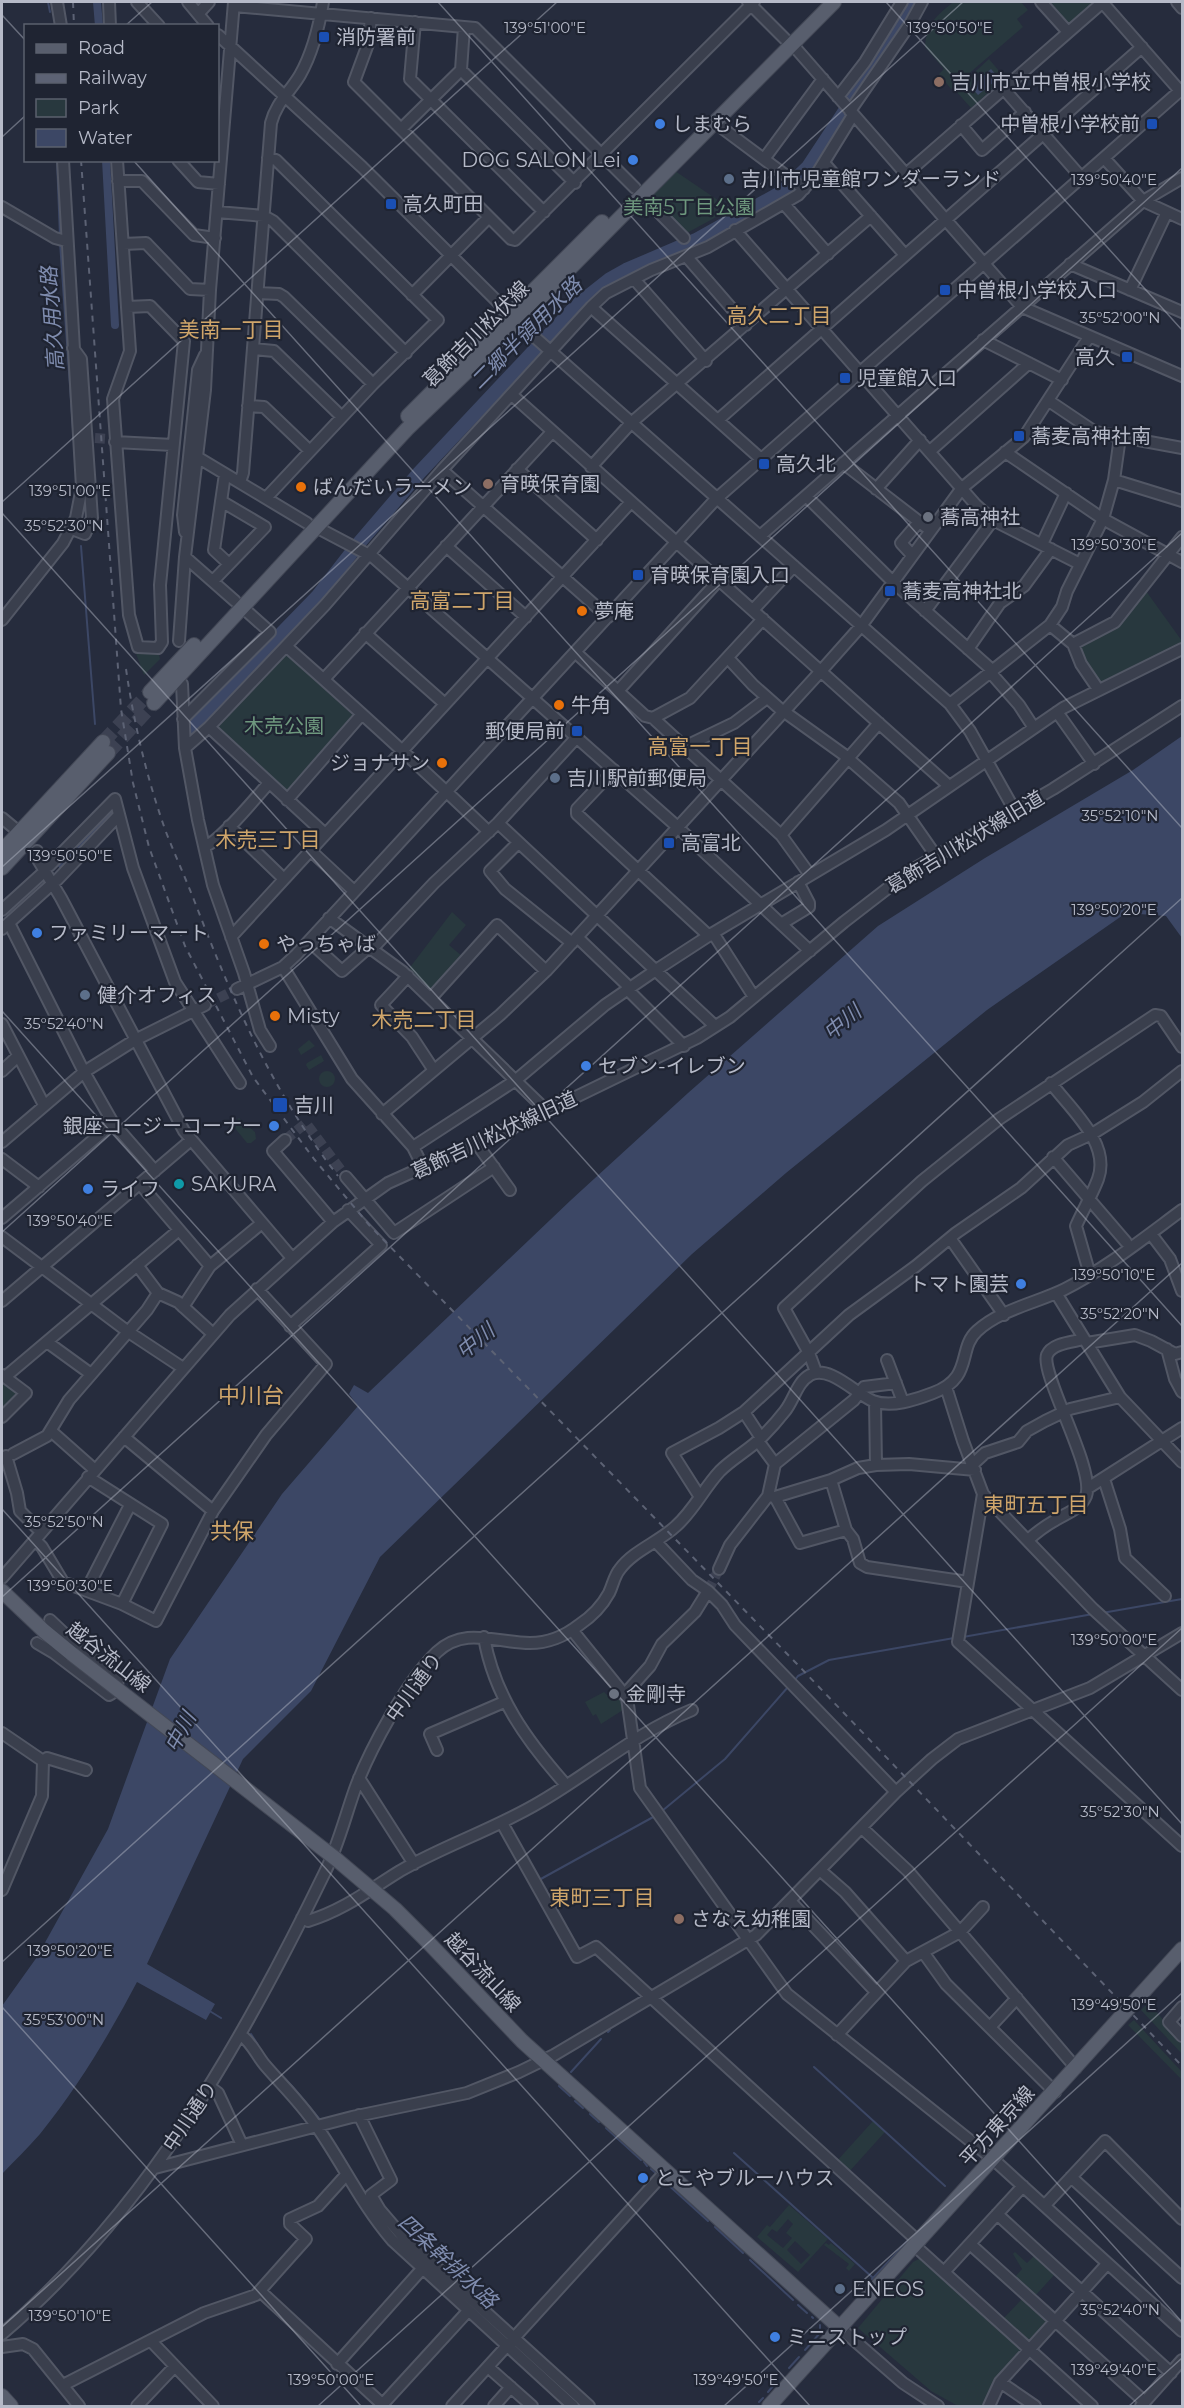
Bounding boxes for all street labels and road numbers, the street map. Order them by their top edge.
street label: 葛飾吉川松伏線 [418,276,534,392]
street label: 葛飾吉川松伏線旧道 [882,785,1048,899]
street label: 葛飾吉川松伏線旧道 [407,1086,581,1184]
street label: 越谷流山線 [62,1617,156,1697]
street label: 中川通り [381,1648,447,1726]
street label: 越谷流山線 [440,1927,526,2017]
street label: 中川通り [158,2076,222,2156]
street label: 平方東京線 [955,2081,1039,2171]

